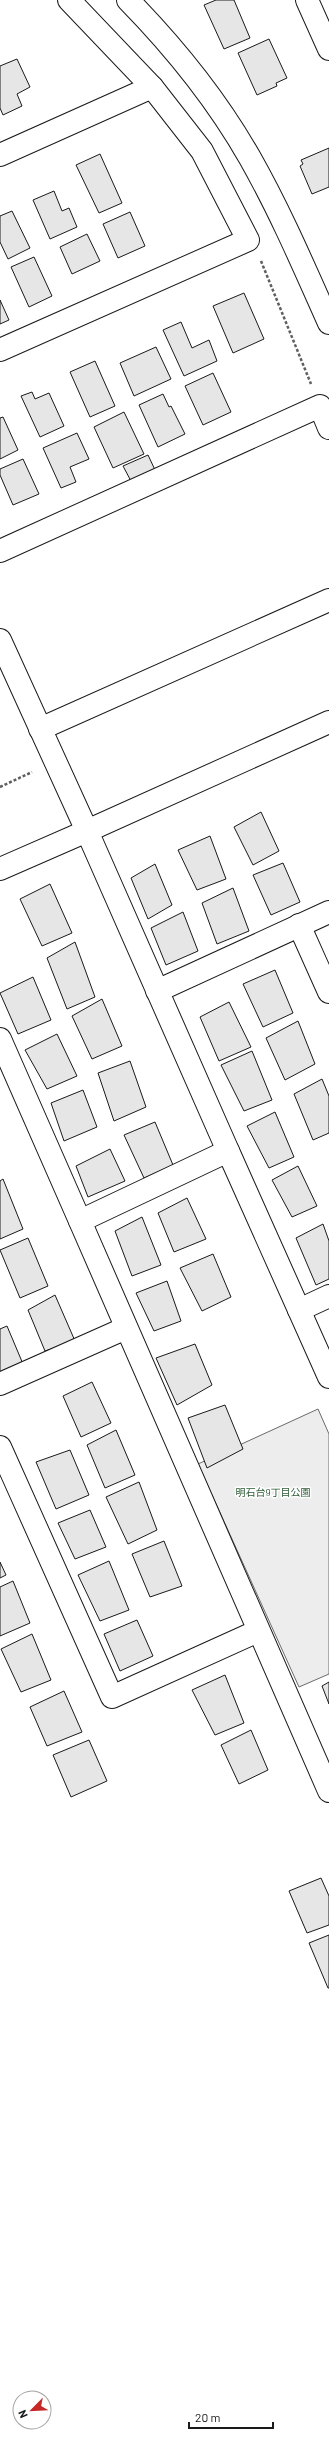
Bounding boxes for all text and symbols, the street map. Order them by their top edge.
park label: 明石台9丁目公園 [235,1486,311,1498]
north arrow [12,2390,52,2430]
scale bar [189,2404,273,2430]
text: N [15,2408,30,2420]
text: 20 m [195,2410,221,2424]

